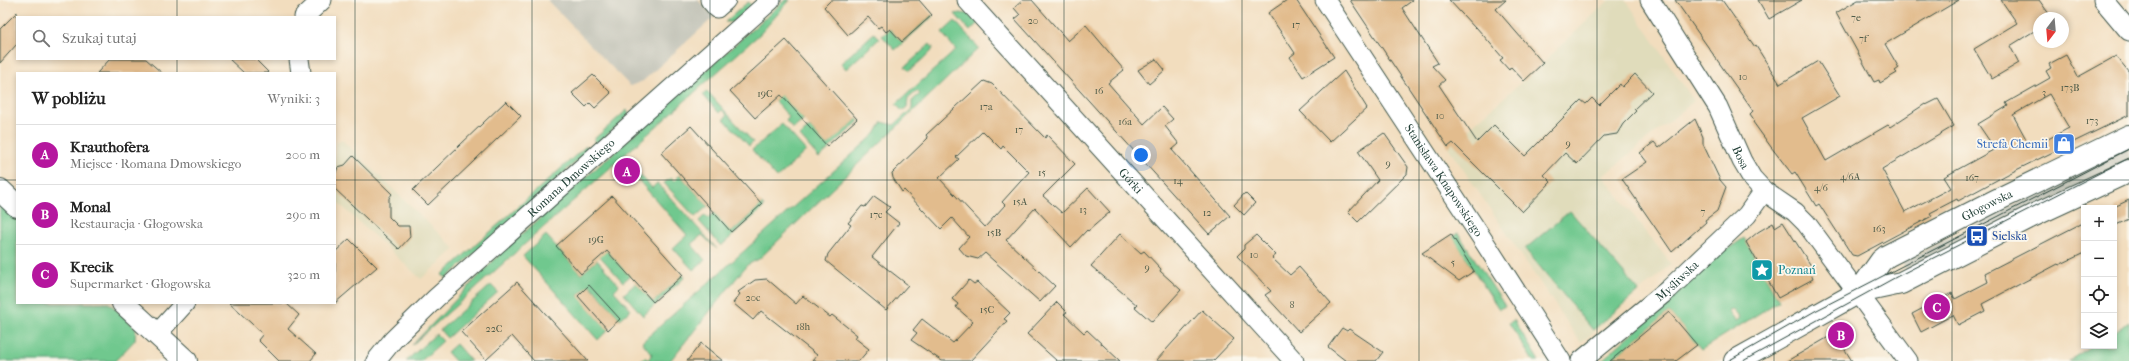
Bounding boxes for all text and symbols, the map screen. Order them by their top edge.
house number: 7e [1851,12,1861,24]
north arrow [2033,12,2069,48]
house number: 20 [1028,15,1038,27]
search box [16,16,336,60]
house number: 17 [1292,19,1300,31]
icon: search [30,27,52,49]
text: Szukaj tutaj [62,29,136,47]
house number: 7f [1859,33,1870,45]
house number: 10 [1738,71,1748,83]
house number: 173B [2061,82,2080,94]
house number: 16 [1095,85,1104,97]
house number: 3 [2042,87,2046,99]
text: W pobliżu [32,88,106,108]
house number: 19C [757,88,773,100]
text: Wyniki: 3 [267,91,320,106]
house number: 17a [979,101,993,113]
house number: 10 [1435,110,1445,122]
house number: 173 [2086,115,2098,127]
house number: 16a [1118,116,1132,128]
street label: Stanisława Knapowskiego [1402,122,1486,239]
house number: 17 [1015,124,1023,136]
shop icon: Strefa Chemii [2051,131,2077,157]
street label: Romana Dmowskiego [525,135,618,220]
place label: Strefa Chemii [1977,137,2048,151]
text: Krauthofera [70,138,149,156]
house number: 9 [1565,138,1571,150]
street label: Bosa [1729,144,1752,172]
your location [1131,145,1151,165]
text: A [41,147,49,162]
text: 200 m [285,147,320,162]
text: Miejsce · Romana Dmowskiego [70,156,241,171]
pin: A [614,156,640,186]
house number: 9 [1385,158,1391,170]
street label: Górki [1116,165,1146,197]
house number: 15 [1038,167,1046,179]
house number: 4/6A [1840,171,1861,183]
house number: 167 [1965,172,1979,184]
house number: 14 [1173,175,1184,187]
house number: 4/6 [1814,182,1828,194]
street label: Głogowska [1959,186,2015,224]
house number: 15A [1013,196,1028,208]
text: Monal [70,198,111,216]
house number: 13 [1079,204,1087,216]
map controls [2081,205,2117,349]
button: + [2081,205,2117,241]
house number: 7 [1701,206,1706,218]
text: B [41,207,49,222]
text: 290 m [286,207,320,222]
house number: 12 [1203,207,1211,219]
house number: 17c [870,209,883,221]
text: Restauracja · Głogowska [70,216,203,231]
house number: 163 [1872,223,1886,235]
bus stop icon: Sielska [1964,223,1990,249]
house number: 15B [987,227,1001,239]
place label: Sielska [1992,229,2027,243]
house number: 19G [588,234,604,246]
button: − [2081,241,2117,277]
house number: 10 [1249,249,1259,261]
house number: 5 [1451,257,1455,269]
street label: Myśliwska [1653,257,1702,304]
place icon: Poznań [1749,257,1775,283]
text: Krecik [70,258,113,276]
house number: 9 [1144,262,1150,274]
place label: Poznań [1778,263,1816,277]
text: C [41,267,49,282]
text: 320 m [287,267,320,282]
text: Supermarket · Głogowska [70,276,211,291]
button: locate [2081,277,2117,313]
house number: 20c [745,292,761,304]
pin: C [1924,292,1950,322]
house number: 8 [1289,299,1295,311]
house number: 15C [980,304,995,316]
button: layers [2081,313,2117,349]
pin: B [1828,320,1854,350]
house number: 18h [796,321,810,333]
house number: 22C [485,323,503,335]

